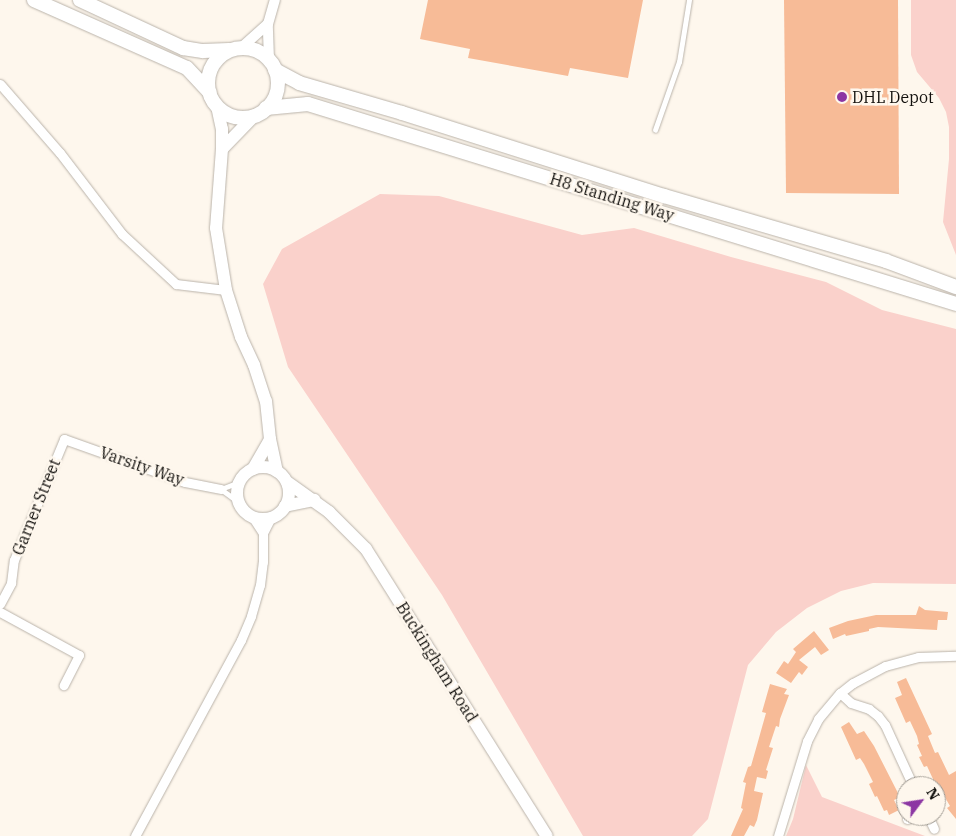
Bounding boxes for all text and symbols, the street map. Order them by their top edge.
place label: DHL Depot [852,87,934,107]
marker: DHL Depot [836,91,848,103]
street label: H8 Standing Way [548,169,676,225]
street label: Varsity Way [97,443,187,489]
street label: Garner Street [8,456,64,558]
street label: Buckingham Road [392,598,482,726]
north arrow [896,776,946,826]
text: N [922,784,944,803]

